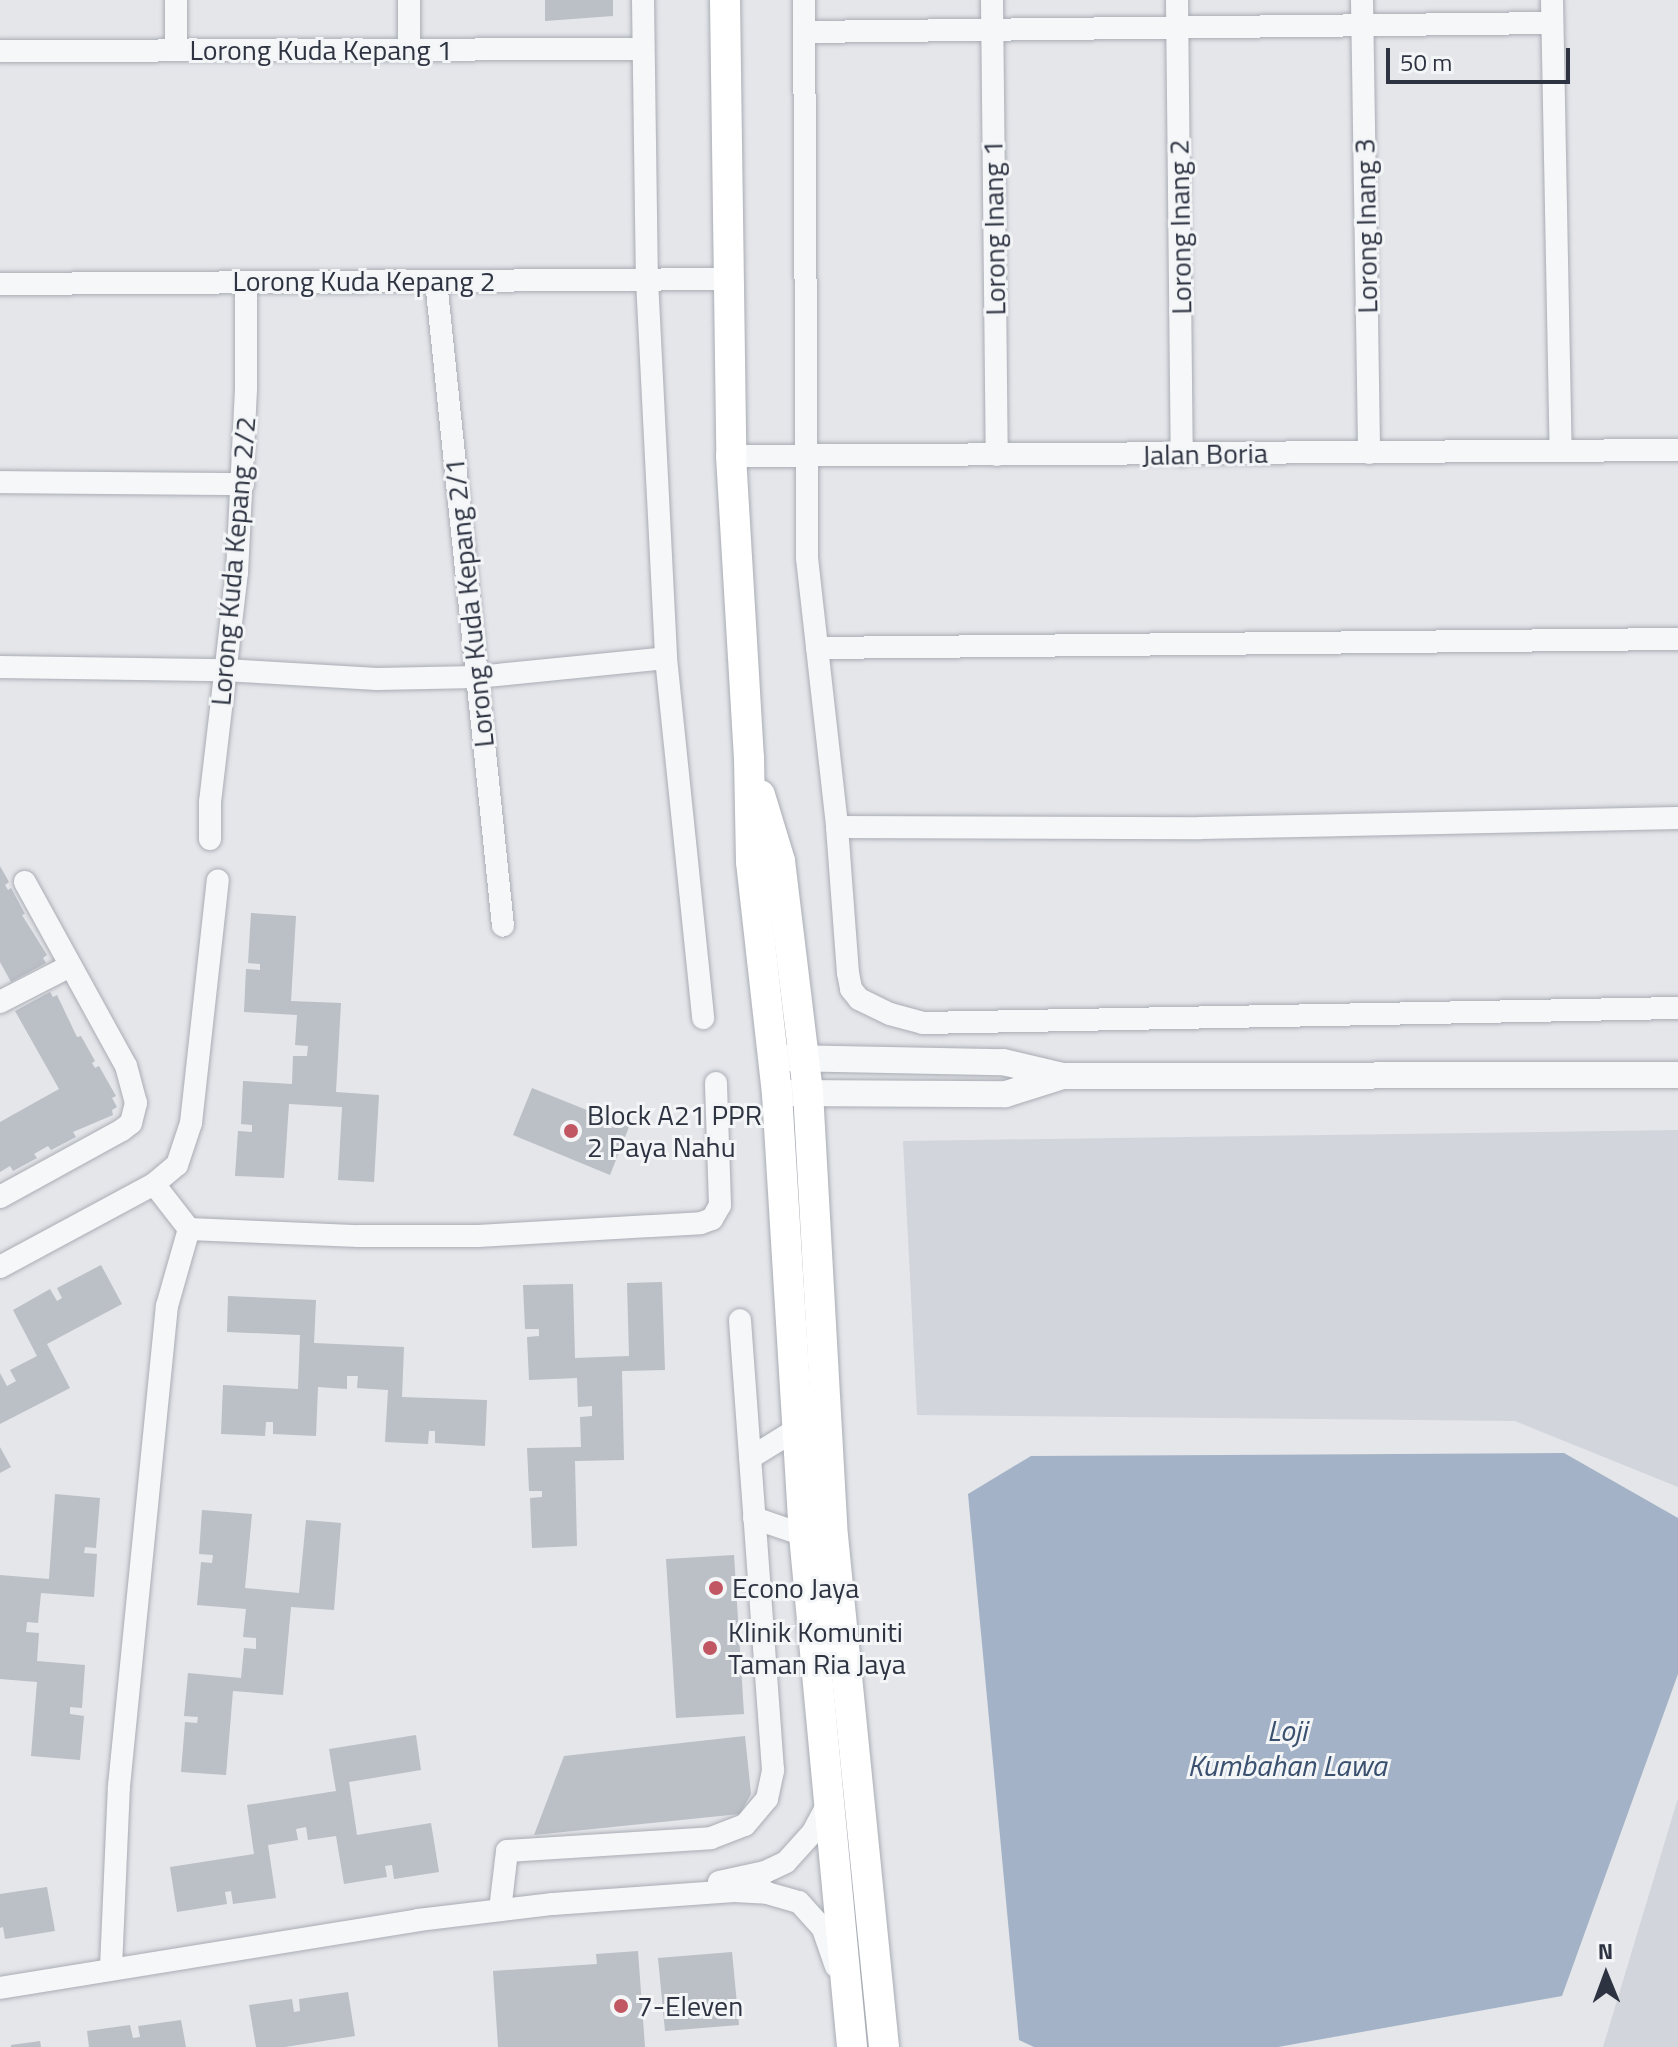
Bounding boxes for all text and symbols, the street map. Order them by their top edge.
scale bar [1390,32,1574,82]
street label: Lorong Kuda Kepang 1 [190,33,452,67]
text: 50 m [1400,44,1452,80]
street label: Lorong Inang 3 [1348,138,1384,314]
street label: Lorong Inang 2 [1162,139,1198,315]
street label: Lorong Inang 1 [976,140,1012,316]
street label: Lorong Kuda Kepang 2 [233,264,495,298]
street label: Lorong Kuda Kepang 2/2 [204,415,262,707]
street label: Jalan Boria [1142,436,1268,472]
street label: Lorong Kuda Kepang 2/1 [437,457,501,749]
place label: Block A21 PPR 2 Paya Nahu [587,1098,762,1164]
marker: Block A21 PPR 2 Paya Nahu [562,1122,580,1140]
place label: Econo Jaya [732,1571,859,1605]
marker: Econo Jaya [707,1579,725,1597]
place label: Klinik Komuniti Taman Ria Jaya [728,1615,906,1681]
marker: Klinik Komuniti Taman Ria Jaya [699,1637,721,1659]
water label: Loji Kumbahan Lawa [1187,1712,1387,1782]
text: N [1598,1934,1614,1968]
north arrow [1566,1935,1646,2015]
place label: 7-Eleven [637,1989,743,2023]
marker: 7-Eleven [612,1997,630,2015]

